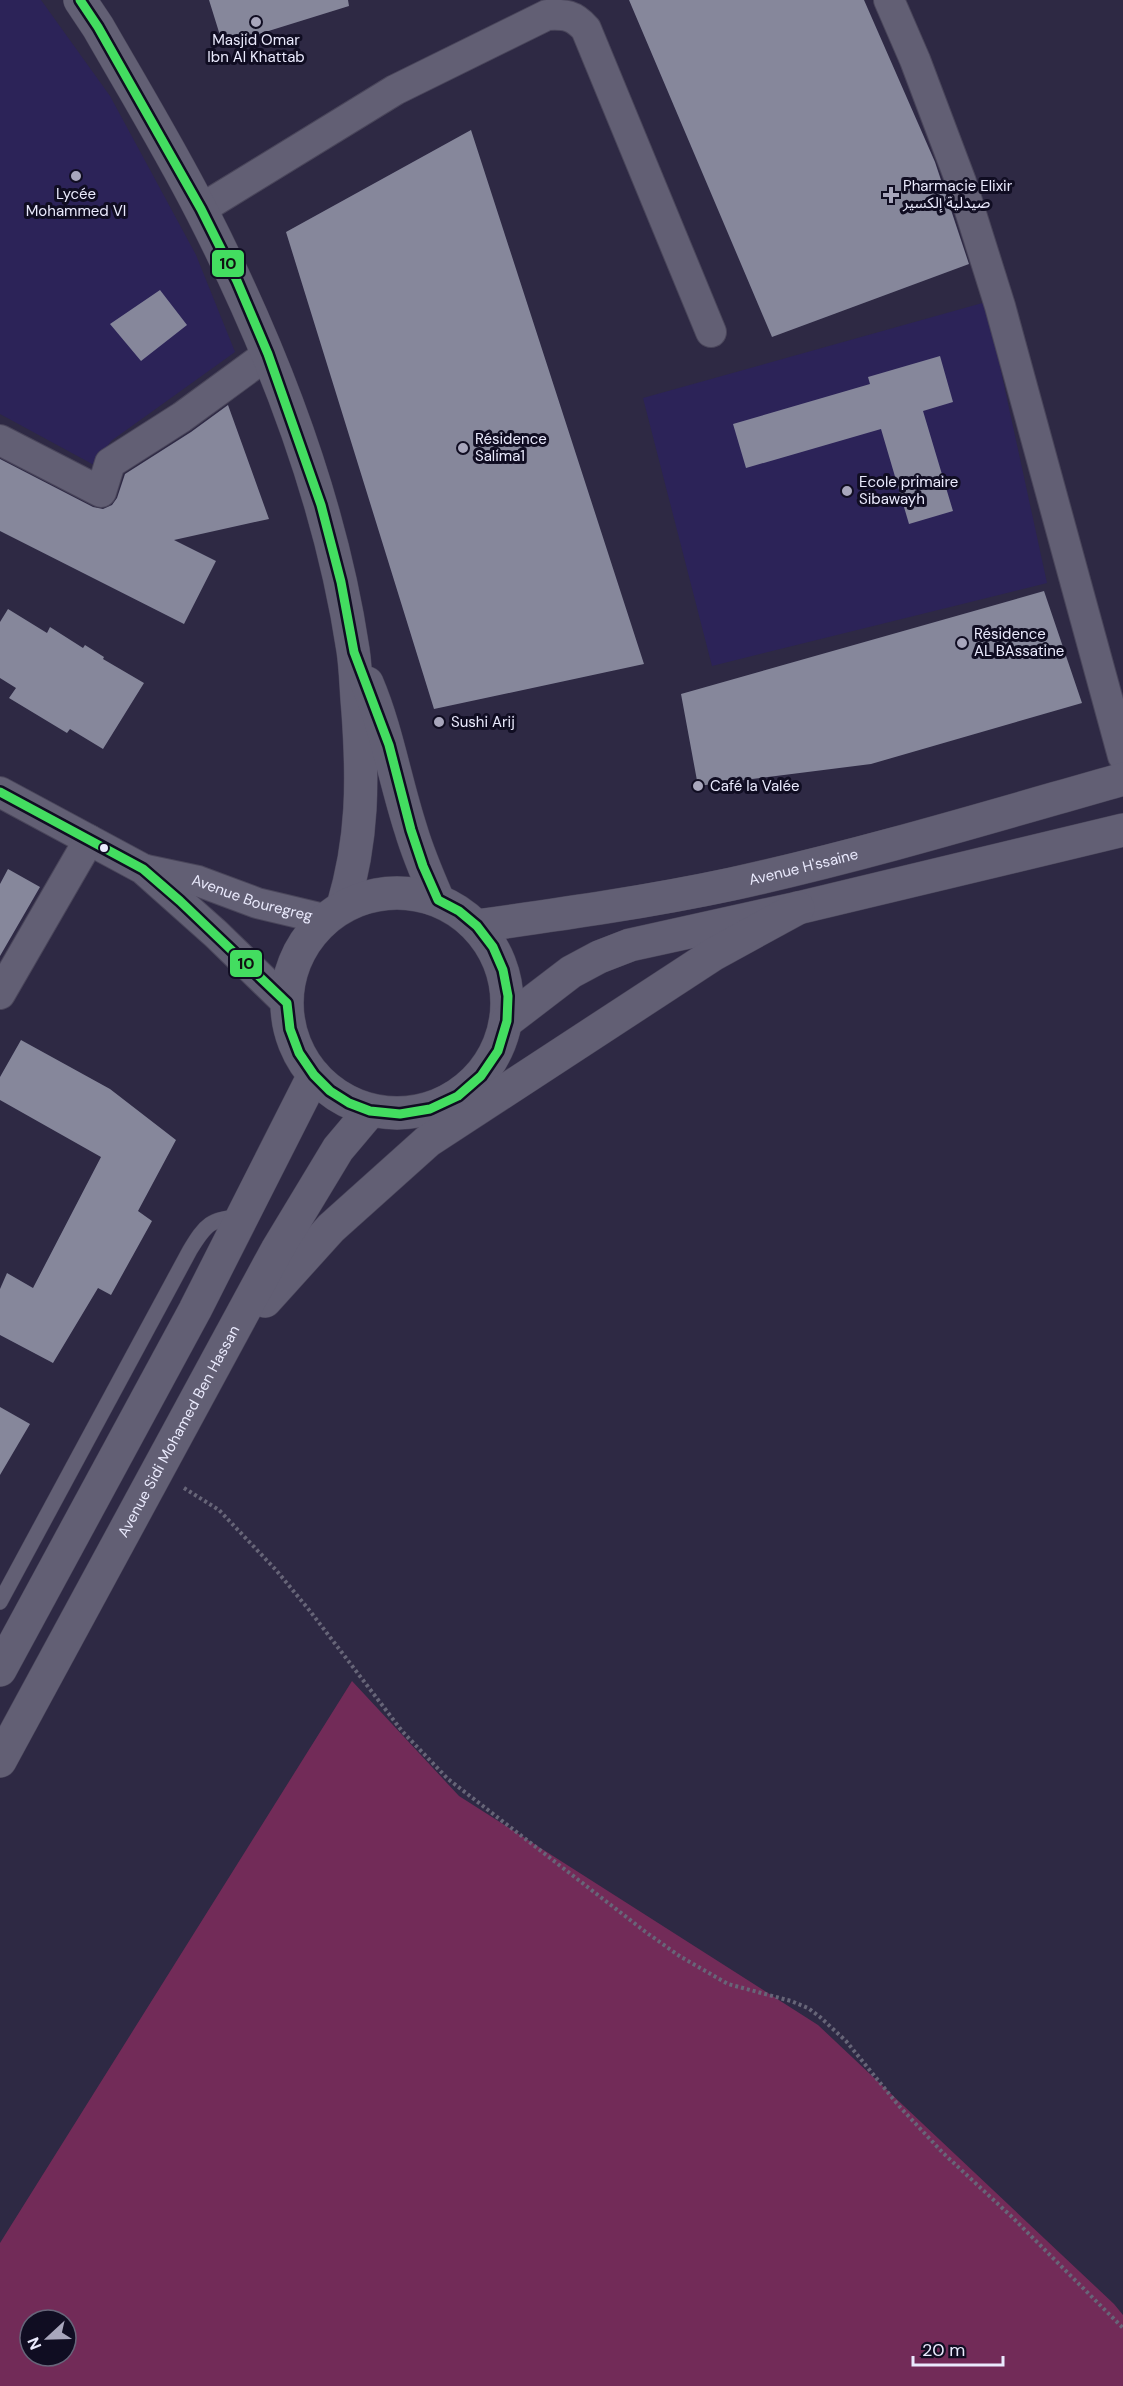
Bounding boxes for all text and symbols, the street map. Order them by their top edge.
marker: Masjid Omar Ibn Al Khattab [249,15,263,29]
place label: Masjid Omar Ibn Al Khattab [207,30,305,67]
marker: Lycée Mohammed VI [69,169,83,183]
place label: Pharmacie Elixir صيدلية إلكسير [902,176,1013,213]
place label: Lycée Mohammed VI [26,184,126,221]
marker: Pharmacie Elixir صيدلية إلكسير [884,188,898,202]
line badge: 10 [211,249,245,278]
text: 10 [219,253,237,274]
place label: Résidence Salima1 [475,429,547,466]
marker: Résidence Salima1 [456,441,470,455]
place label: Ecole primaire Sibawayh [859,472,958,509]
marker: Ecole primaire Sibawayh [840,484,854,498]
place label: Résidence AL BAssatine [974,624,1064,661]
marker: Résidence AL BAssatine [955,636,969,650]
place label: Sushi Arij [451,712,515,732]
marker: Sushi Arij [432,715,446,729]
place label: Café la Valée [710,776,799,796]
marker: Café la Valée [691,779,705,793]
unlabelled marker [98,842,110,854]
street label: Avenue H'ssaine [747,844,860,890]
street label: Avenue Bouregreg [190,870,315,926]
line badge: 10 [229,949,263,978]
text: 10 [237,953,255,974]
street label: Avenue Sidi Mohamed Ben Hassan [113,1322,244,1541]
north arrow [18,2308,78,2368]
scale bar [913,2329,1003,2367]
text: N [23,2334,46,2353]
text: 20 m [922,2338,965,2362]

